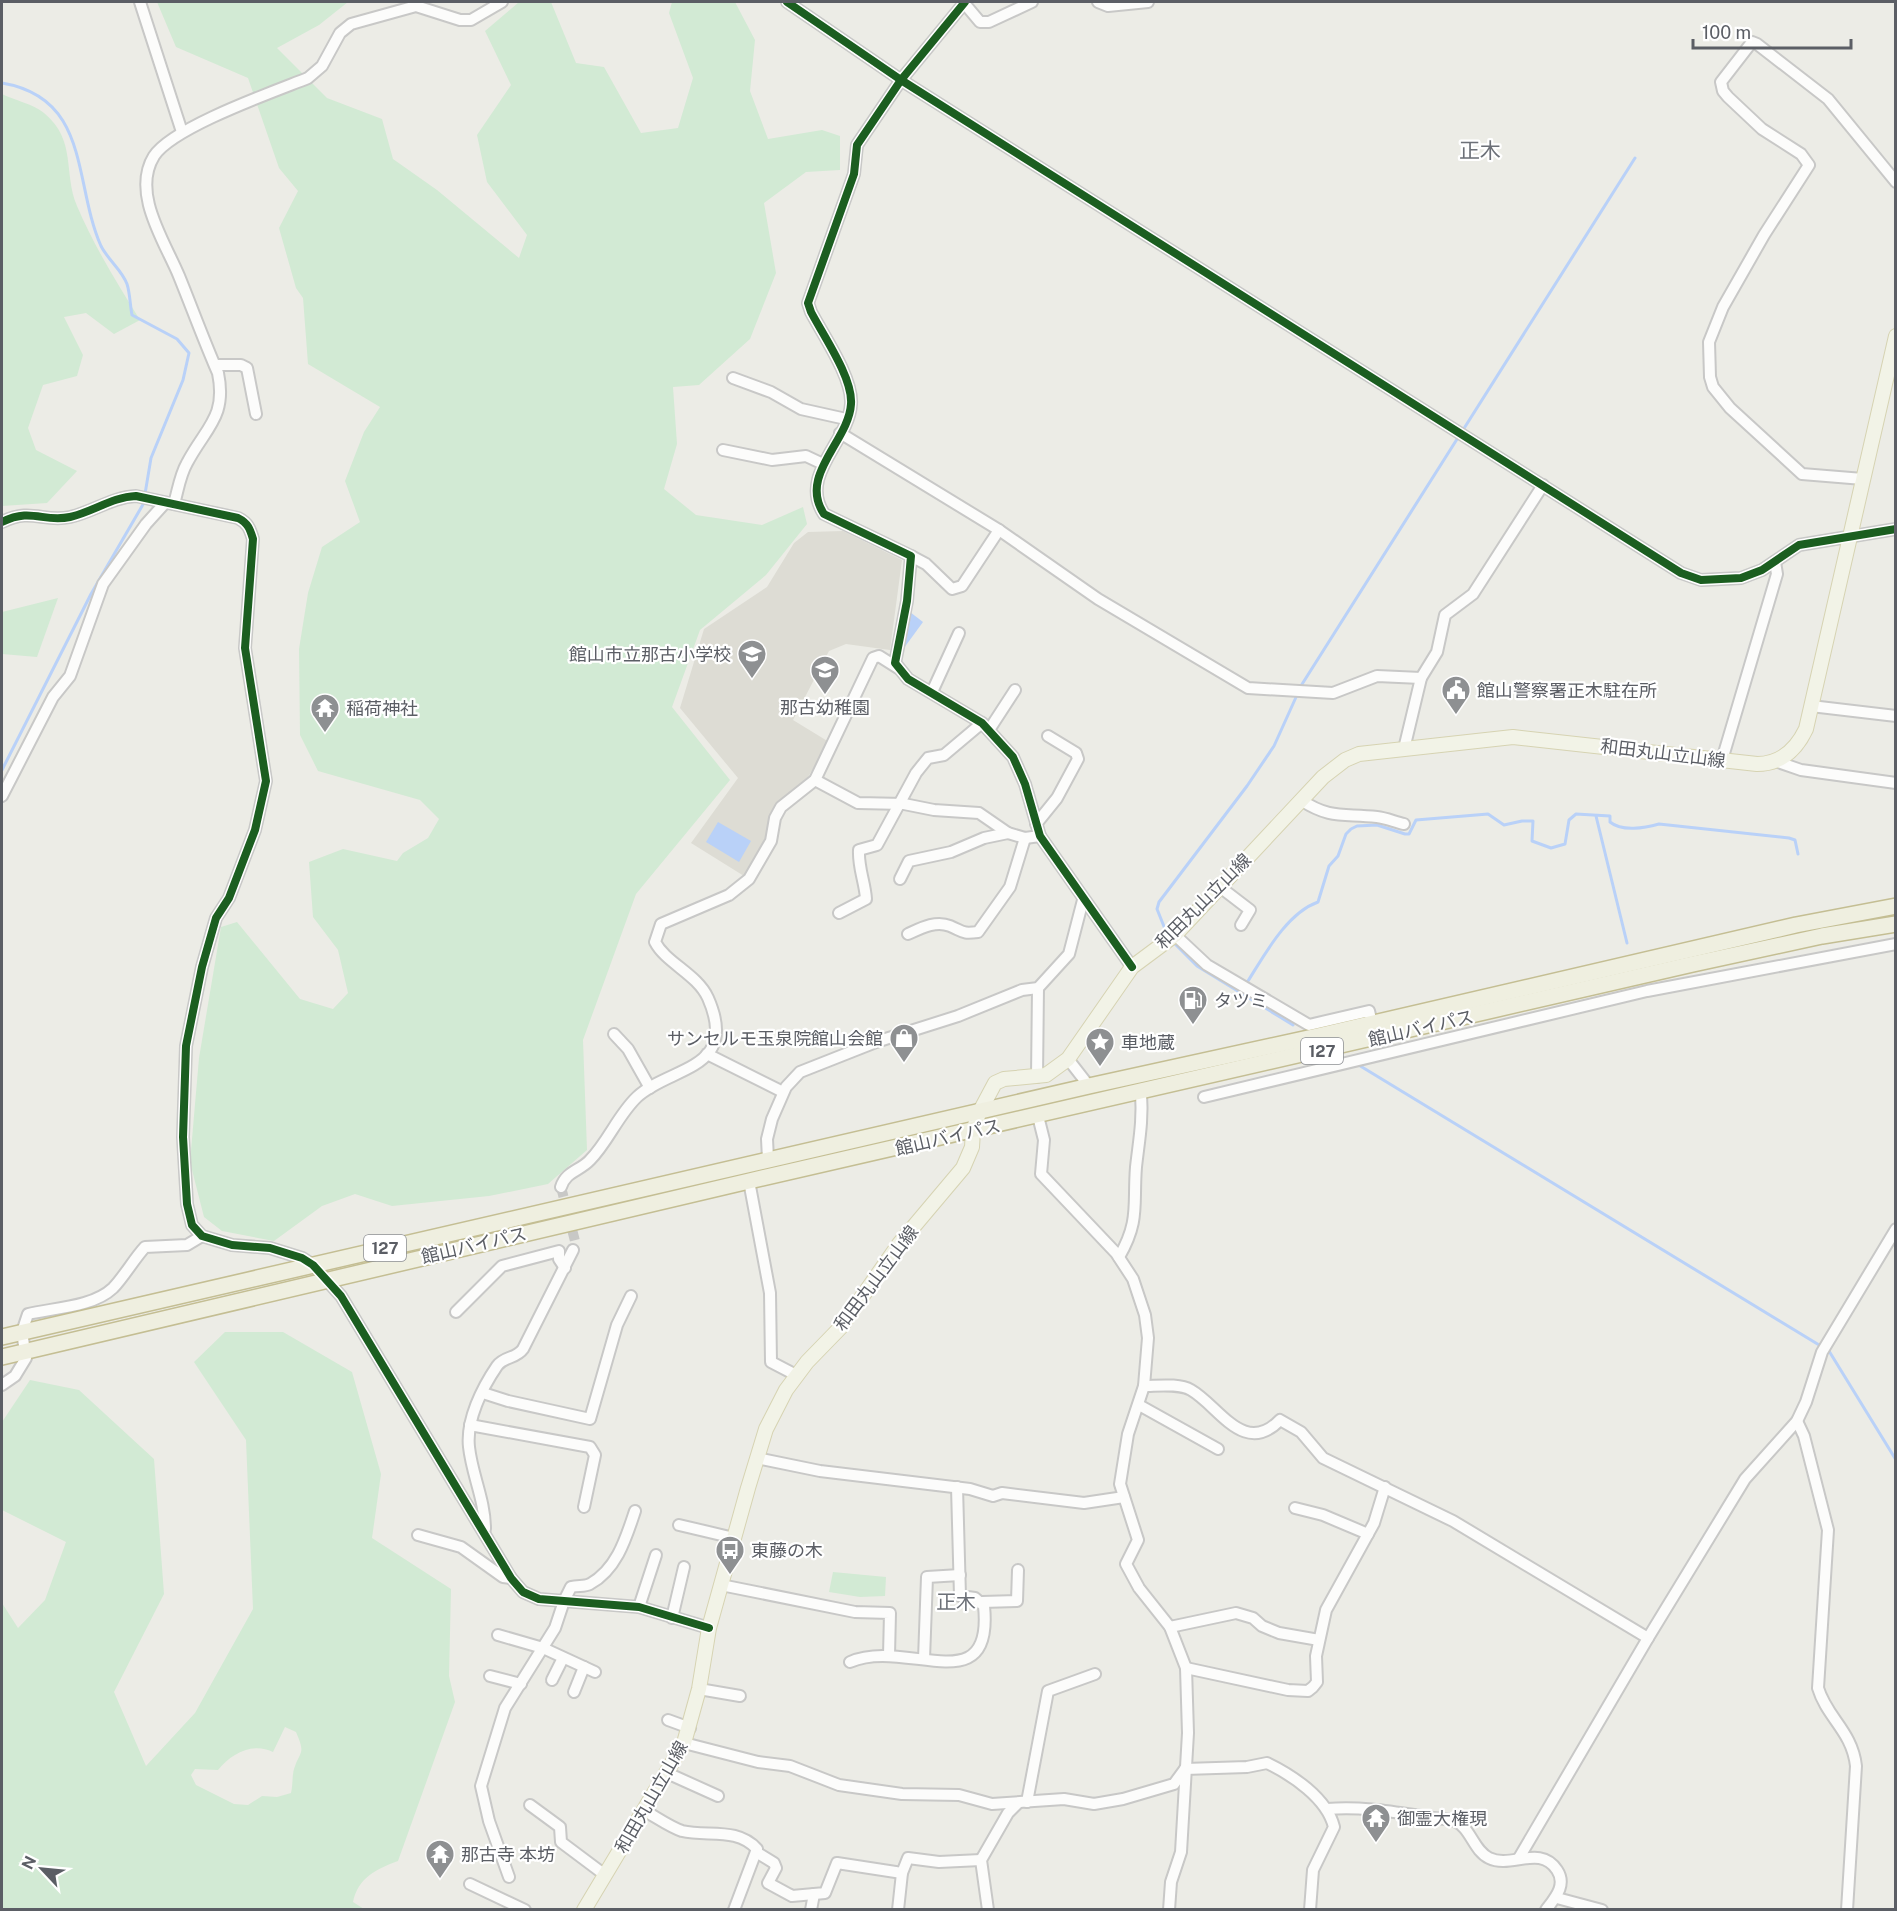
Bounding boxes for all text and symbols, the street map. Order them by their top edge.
scale bar [1693,12,1850,50]
text: 100 m [1702,22,1751,43]
district label: 正木 [1459,138,1501,163]
school or university icon: 館山市立那古小学校 [736,638,768,680]
place label: 館山市立那古小学校 [569,644,731,665]
school or university icon: 那古幼稚園 [809,654,841,696]
public building icon: 館山警察署正木駐在所 [1440,674,1472,716]
place label: 館山警察署正木駐在所 [1477,680,1657,701]
temple icon: 稲荷神社 [309,692,341,734]
place label: 那古幼稚園 [780,697,870,718]
place label: 稲荷神社 [346,698,418,719]
street label: 和田丸山立山線 [1599,735,1727,771]
street label: 和田丸山立山線 [1151,849,1255,953]
fuel station icon: タツミ [1177,984,1209,1026]
place label: タツミ [1214,990,1268,1011]
street label: 館山バイパス [1366,1006,1476,1050]
shop icon: サンセルモ玉泉院館山会館 [888,1022,920,1064]
place icon: 車地蔵 [1084,1026,1116,1068]
place label: サンセルモ玉泉院館山会館 [667,1028,883,1049]
place label: 車地蔵 [1121,1032,1175,1053]
road number: 127 [1301,1038,1343,1064]
street label: 館山バイパス [893,1115,1003,1159]
street label: 和田丸山立山線 [830,1221,922,1335]
street label: 館山バイパス [419,1223,529,1267]
road number: 127 [364,1235,406,1261]
bus stop icon: 東藤の木 [714,1534,746,1576]
place label: 東藤の木 [751,1540,823,1561]
district label: 正木 [936,1590,976,1614]
street label: 和田丸山立山線 [610,1737,692,1857]
temple icon: 御霊大権現 [1360,1802,1392,1844]
place label: 御霊大権現 [1397,1808,1487,1829]
temple icon: 那古寺 本坊 [424,1838,456,1880]
north arrow [12,1839,72,1899]
place label: 那古寺 本坊 [461,1844,555,1865]
text: N [18,1853,40,1872]

